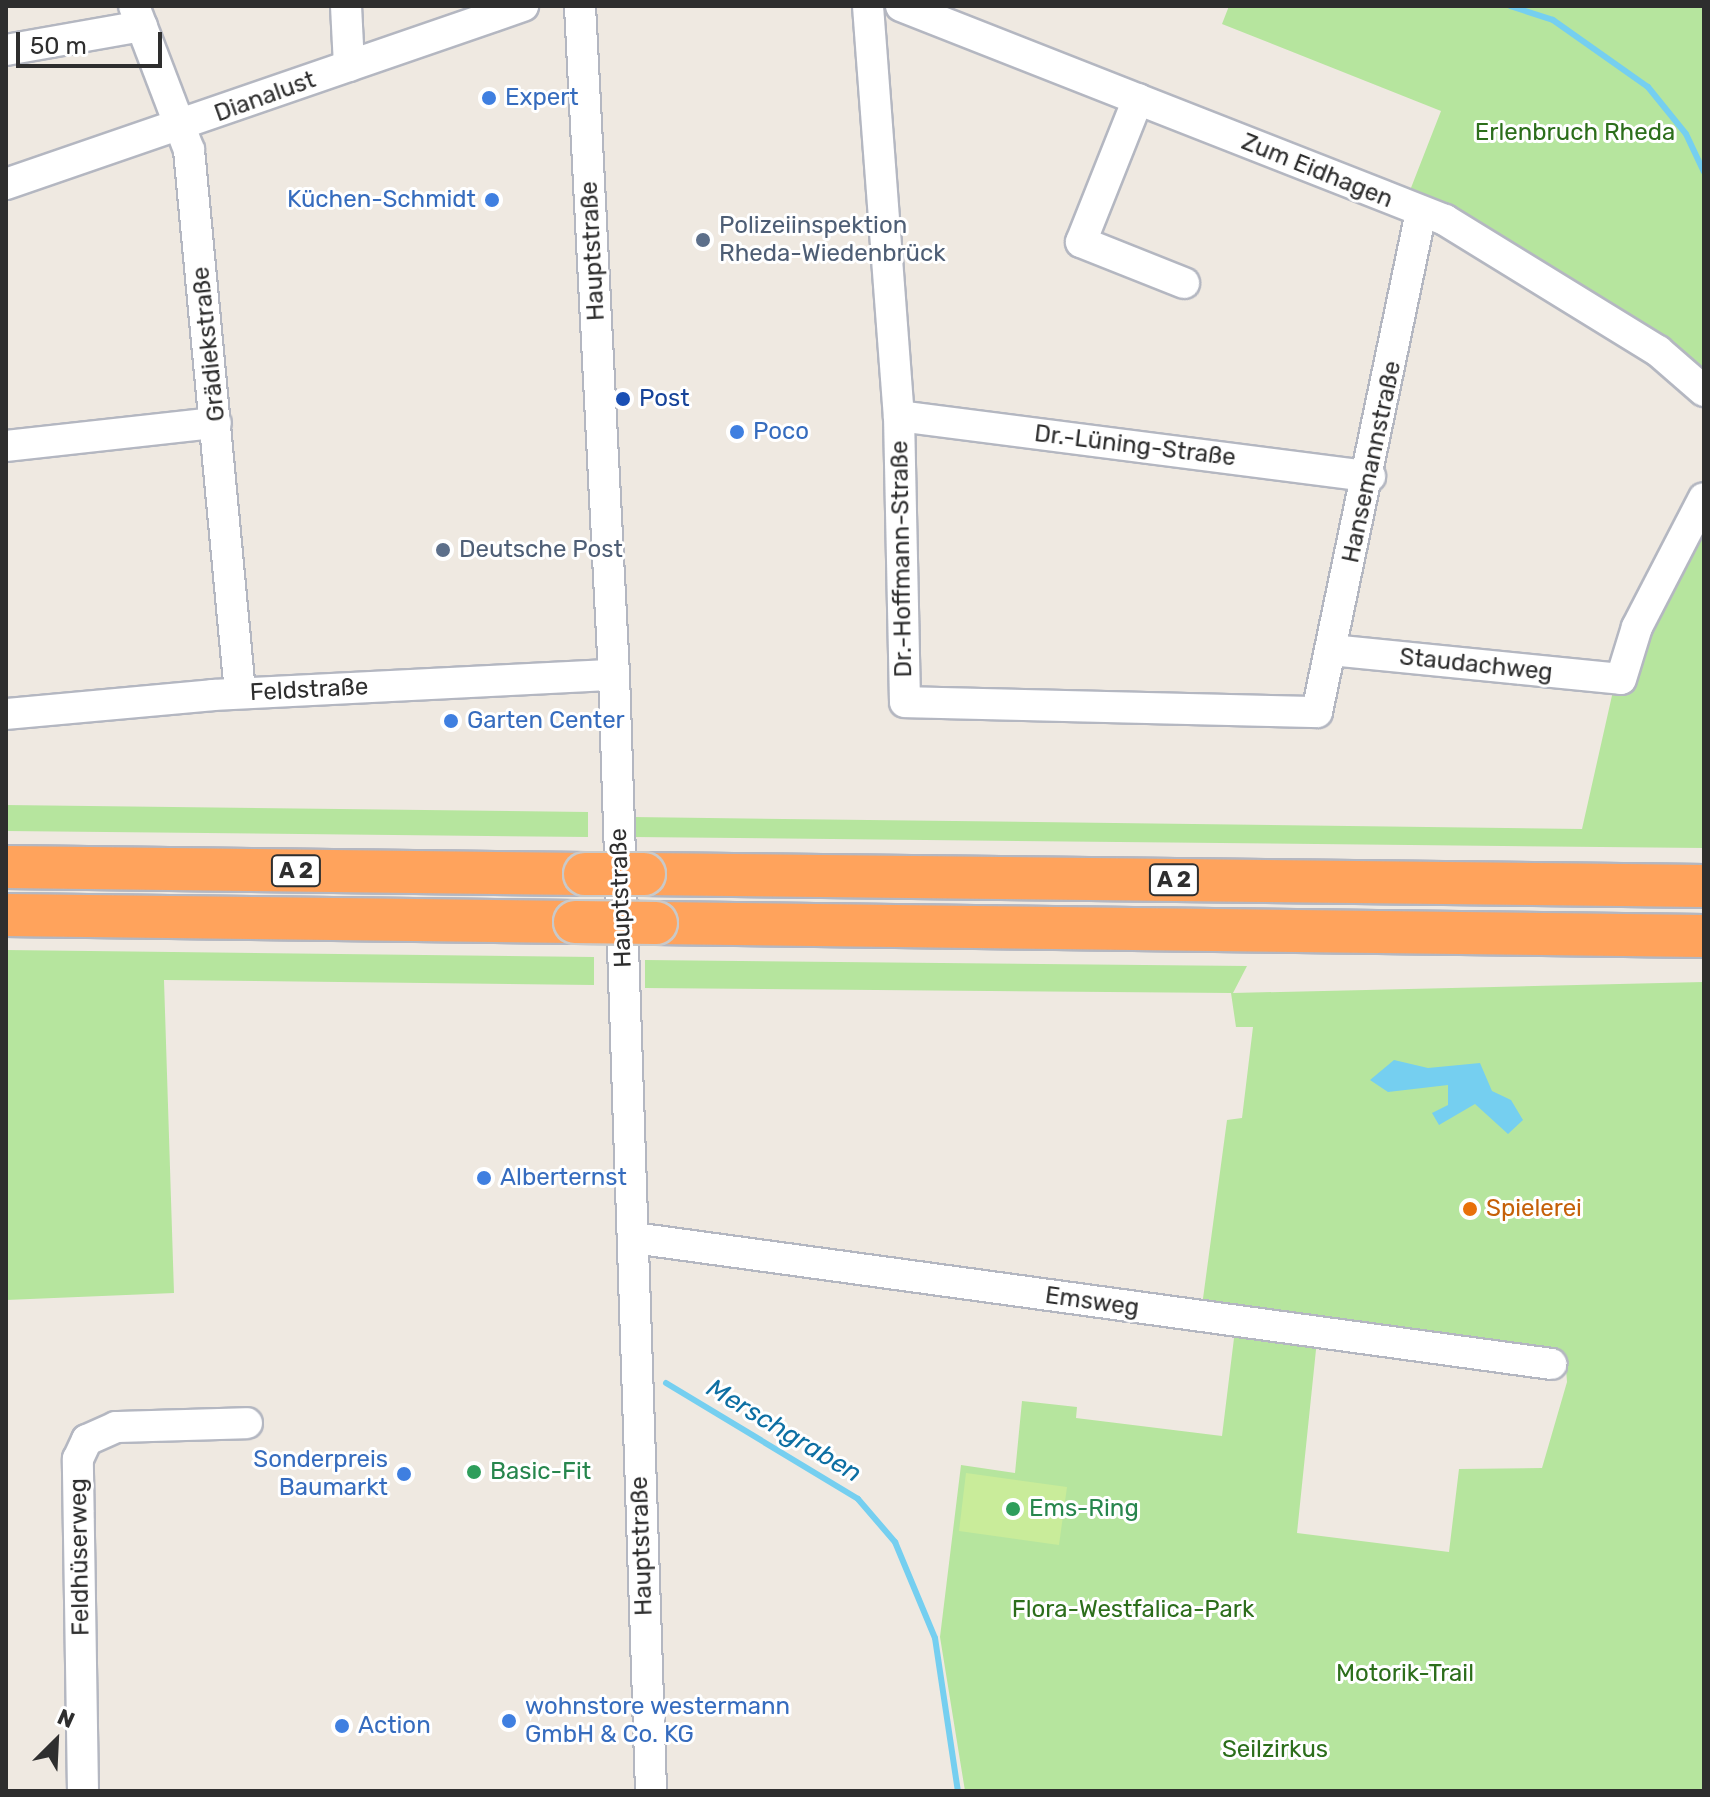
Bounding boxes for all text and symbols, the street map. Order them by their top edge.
scale bar [20,16,166,66]
text: 50 m [30,32,87,60]
street label: Dianalust [211,65,319,129]
place label: Expert [505,84,579,112]
marker: Expert [480,89,498,107]
park label: Erlenbruch Rheda [1475,119,1675,147]
street label: Zum Eidhagen [1237,128,1397,214]
street label: Hauptstraße [575,180,611,322]
place label: Küchen-Schmidt [287,186,476,214]
marker: Küchen-Schmidt [483,191,501,209]
place label: Polizeiinspektion Rheda-Wiedenbrück [719,212,946,268]
marker: Polizeiinspektion Rheda-Wiedenbrück [694,231,712,249]
street label: Grädiekstraße [187,265,231,423]
street label: Hansemannstraße [1337,358,1407,566]
place label: Post [639,385,690,413]
marker: Post [614,390,632,408]
place label: Poco [753,418,809,446]
street label: Dr.-Lüning-Straße [1033,419,1237,473]
marker: Poco [728,423,746,441]
street label: Dr.-Hoffmann-Straße [886,440,918,678]
place label: Deutsche Post [459,536,623,564]
marker: Deutsche Post [434,541,452,559]
street label: Staudachweg [1398,643,1554,687]
street label: Feldstraße [249,673,369,707]
place label: Garten Center [467,707,625,735]
marker: Garten Center [442,712,460,730]
street label: Hauptstraße [604,828,638,968]
road number: A 2 [270,853,322,889]
road number: A 2 [1148,862,1200,898]
place label: Alberternst [500,1164,627,1192]
marker: Alberternst [475,1169,493,1187]
place label: Spielerei [1486,1195,1582,1223]
marker: Spielerei [1461,1200,1479,1218]
street label: Emsweg [1043,1281,1141,1323]
water label: Merschgraben [701,1373,867,1489]
place label: Sonderpreis Baumarkt [253,1446,388,1502]
place label: Basic-Fit [490,1458,591,1486]
marker: Basic-Fit [465,1463,483,1481]
marker: Sonderpreis Baumarkt [395,1465,413,1483]
street label: Hauptstraße [625,1476,659,1616]
street label: Feldhüserweg [64,1478,96,1636]
place label: Ems-Ring [1029,1495,1139,1523]
marker: Ems-Ring [1004,1500,1022,1518]
park label: Flora-Westfalica-Park [1012,1596,1254,1624]
park label: Motorik-Trail [1336,1660,1474,1688]
place label: wohnstore westermann GmbH & Co. KG [525,1693,791,1749]
north arrow [16,1701,96,1781]
text: N [53,1703,79,1734]
place label: Action [358,1712,431,1740]
marker: wohnstore westermann GmbH & Co. KG [500,1712,518,1730]
marker: Action [333,1717,351,1735]
park label: Seilzirkus [1222,1736,1328,1764]

